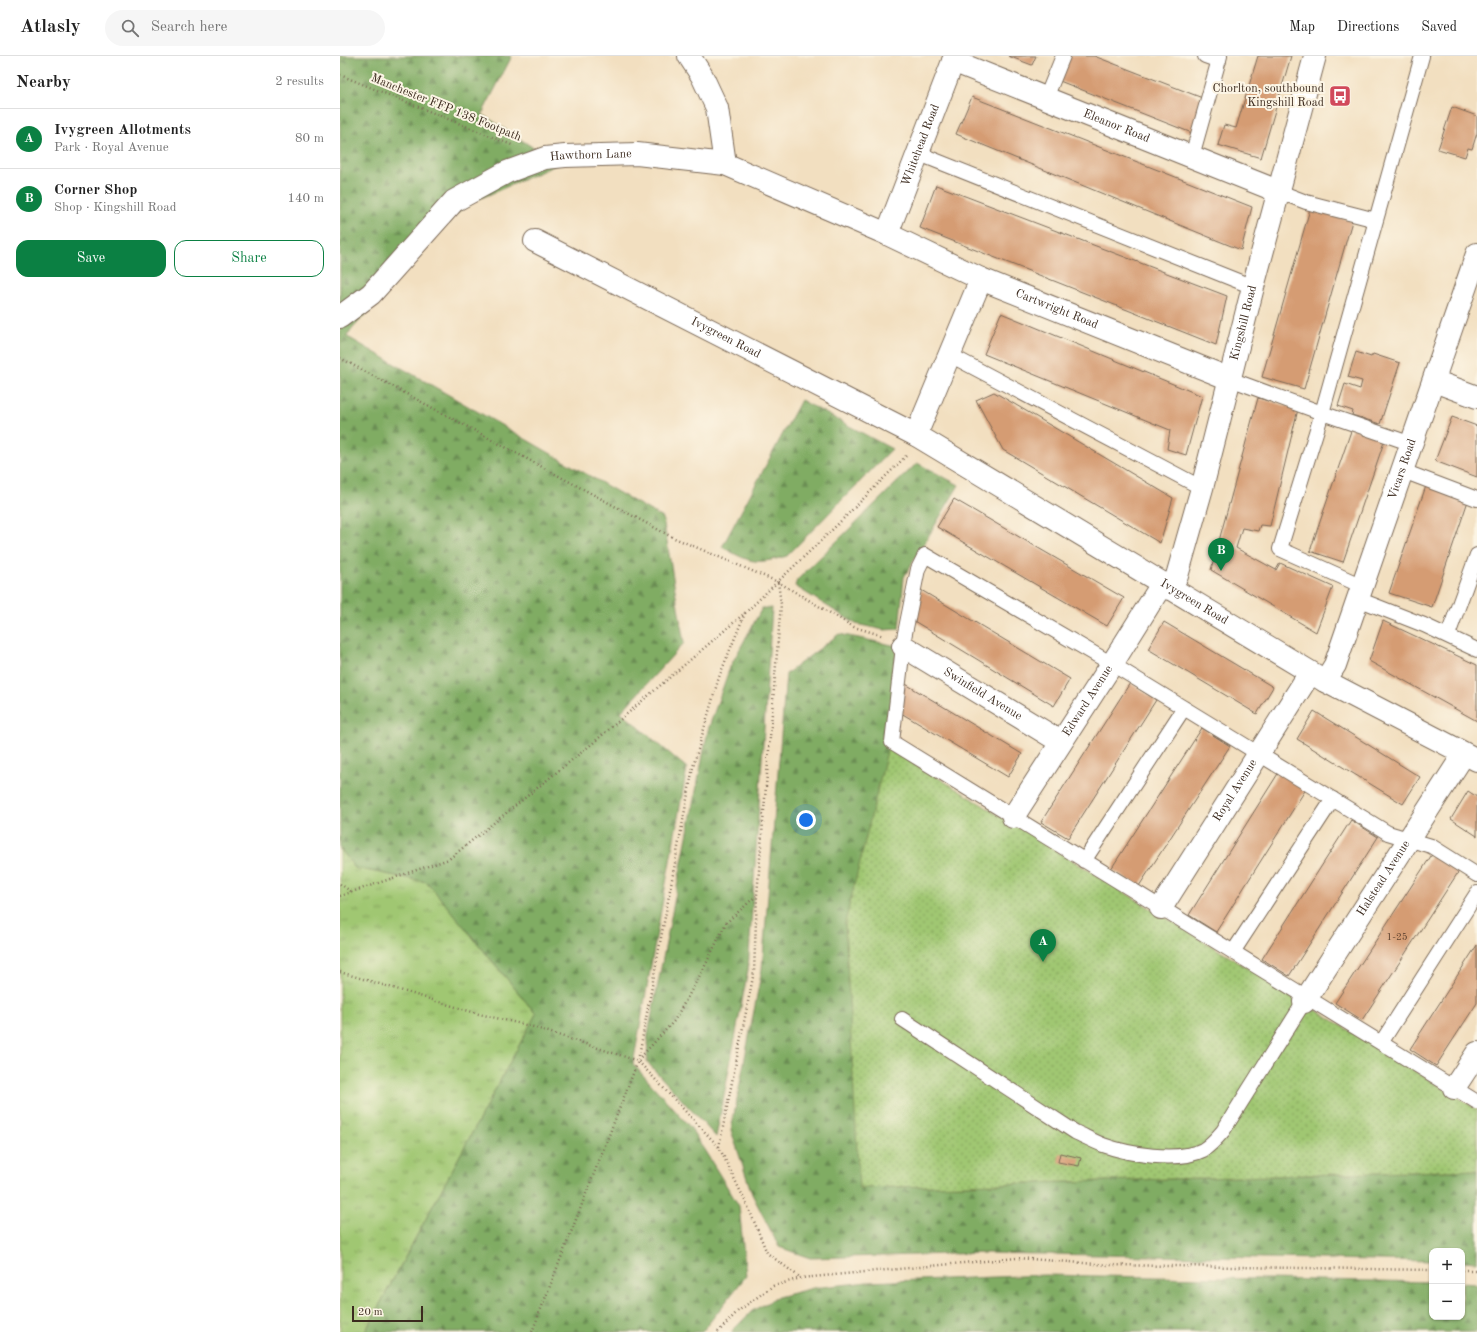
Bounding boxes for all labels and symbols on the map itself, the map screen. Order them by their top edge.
street label: Manchester FFP 138 Footpath [369,72,523,144]
place label: Chorlton, southbound Kingshill Road [1212,83,1324,109]
bus stop icon: Chorlton, southbound Kingshill Road [1327,83,1353,109]
street label: Whitehead Road [900,103,942,188]
street label: Eleanor Road [1081,108,1151,145]
street label: Hawthorn Lane [549,148,632,163]
street label: Kingshill Road [1229,284,1259,362]
street label: Cartwright Road [1014,287,1100,331]
street label: Ivygreen Road [689,315,763,361]
street label: Vicars Road [1387,437,1419,501]
pin: B [1208,538,1234,571]
street label: Ivygreen Road [1158,577,1230,627]
street label: Edward Avenue [1061,663,1116,739]
street label: Swinfield Avenue [941,666,1024,723]
street label: Royal Avenue [1211,757,1260,824]
your location [796,810,816,830]
street label: Halstead Avenue [1355,838,1413,918]
pin: A [1030,929,1056,962]
house number: 1-25 [1386,932,1408,942]
scale bar [352,1304,423,1323]

